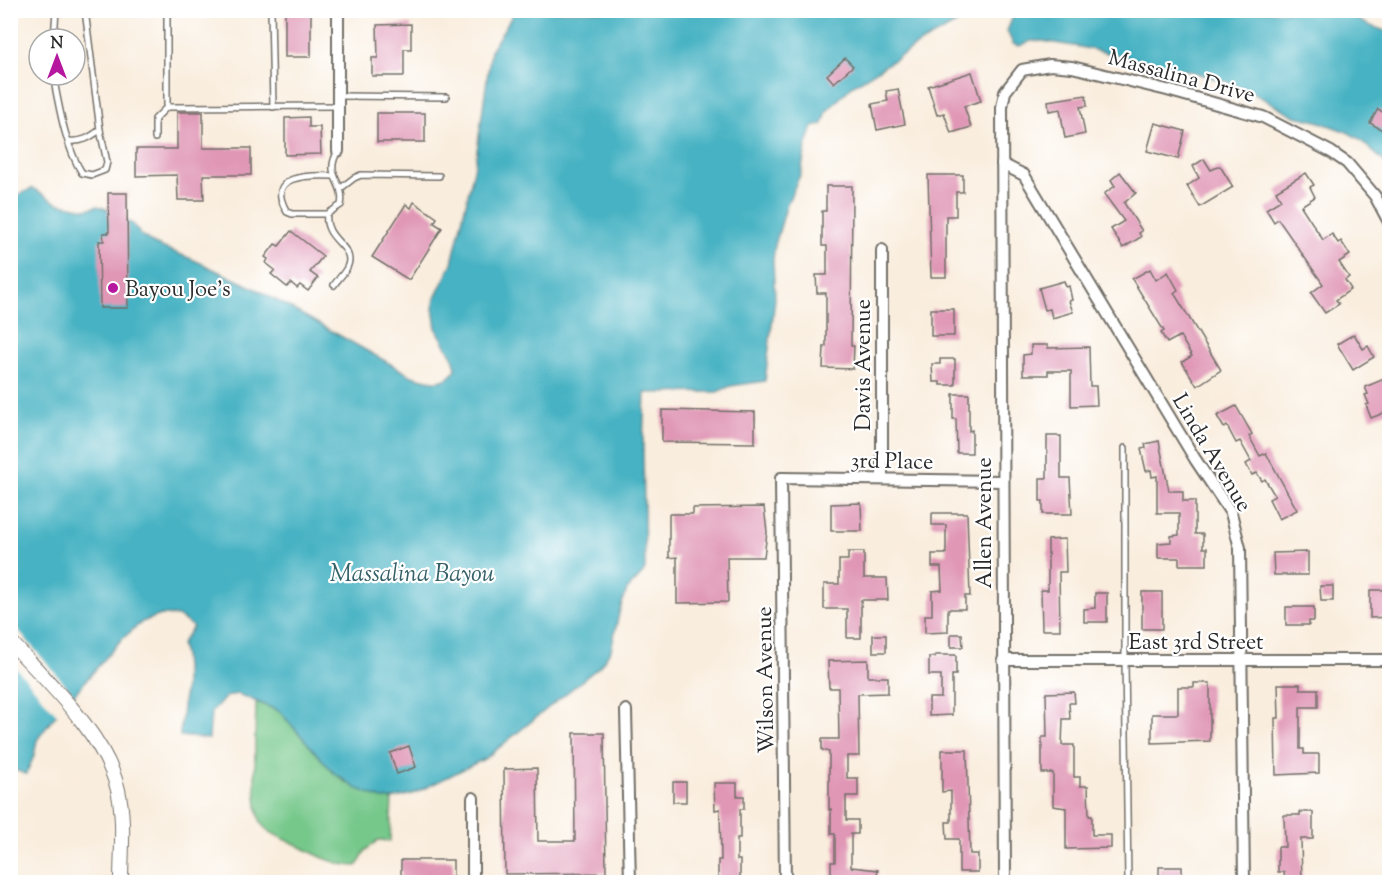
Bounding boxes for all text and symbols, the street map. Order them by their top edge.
north arrow [27,27,87,87]
text: N [51,33,64,56]
street label: Massalina Drive [1104,43,1258,113]
place label: Bayou Joe's [125,275,231,307]
marker: Bayou Joe's [106,281,120,295]
street label: Davis Avenue [849,299,881,431]
street label: Linda Avenue [1162,388,1258,519]
street label: 3rd Place [850,446,934,480]
street label: Allen Avenue [970,457,1002,589]
water label: Massalina Bayou [330,558,495,592]
street label: Wilson Avenue [750,606,784,754]
street label: East 3rd Street [1128,628,1264,660]

